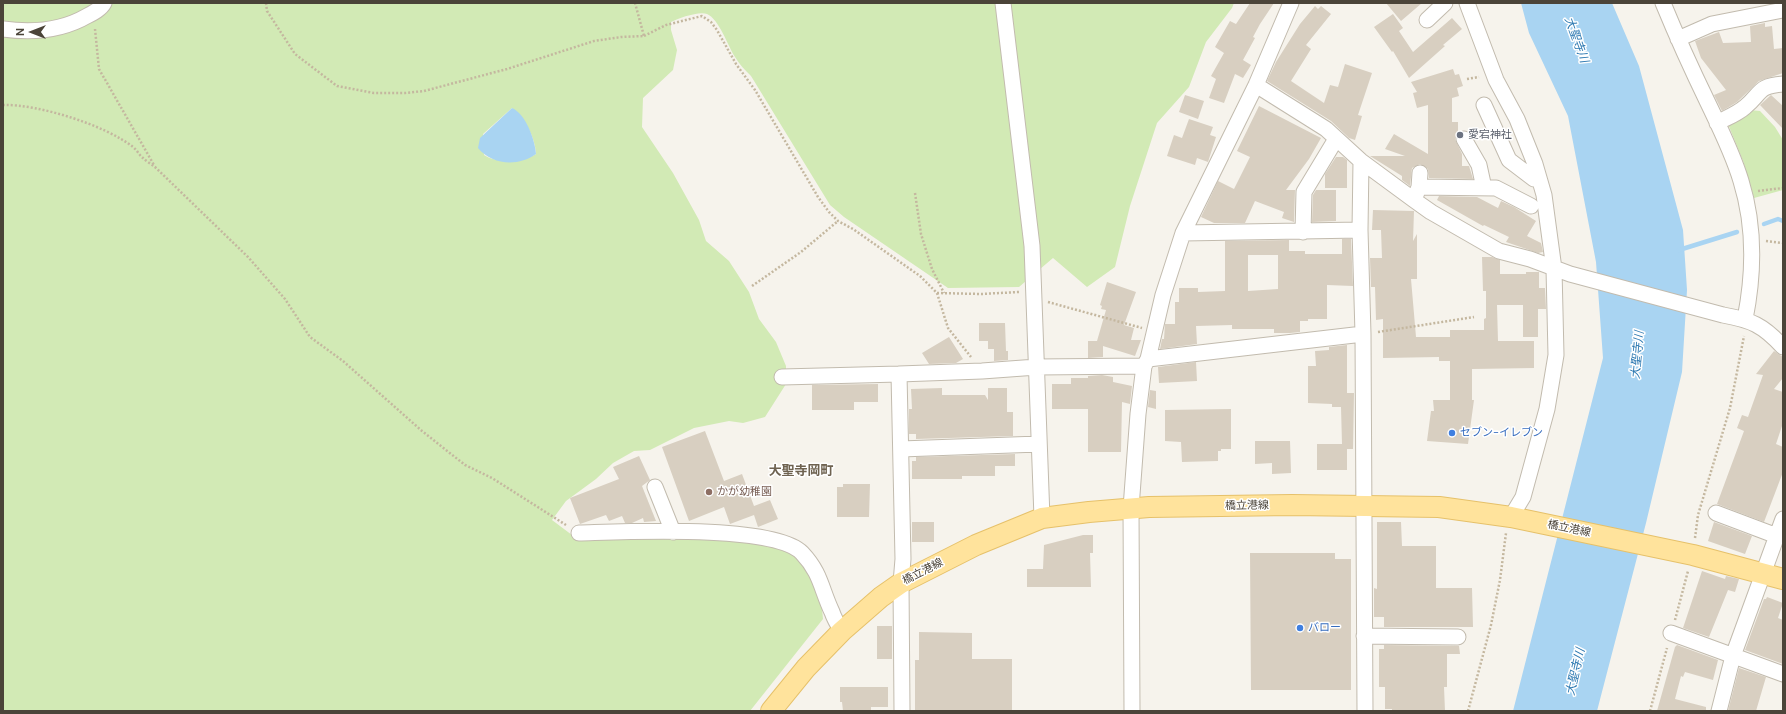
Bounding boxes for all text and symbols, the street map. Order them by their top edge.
north arrow [12,12,52,52]
water label: 大聖寺川 [1561,15,1591,65]
text: N [13,28,27,36]
place label: 愛宕神社 [1468,128,1512,142]
marker: 愛宕神社 [1455,130,1465,140]
water label: 大聖寺川 [1629,330,1647,380]
place label: セブン-イレブン [1460,426,1543,440]
marker: セブン-イレブン [1447,428,1457,438]
district label: 大聖寺岡町 [769,464,833,480]
place label: かが幼稚園 [717,485,772,499]
marker: かが幼稚園 [704,487,714,497]
street label: 橋立港線 [1225,499,1269,513]
street label: 橋立港線 [1546,518,1592,540]
street label: 橋立港線 [900,556,946,588]
place label: バロー [1308,621,1341,635]
marker: バロー [1295,623,1305,633]
water label: 大聖寺川 [1564,647,1588,697]

